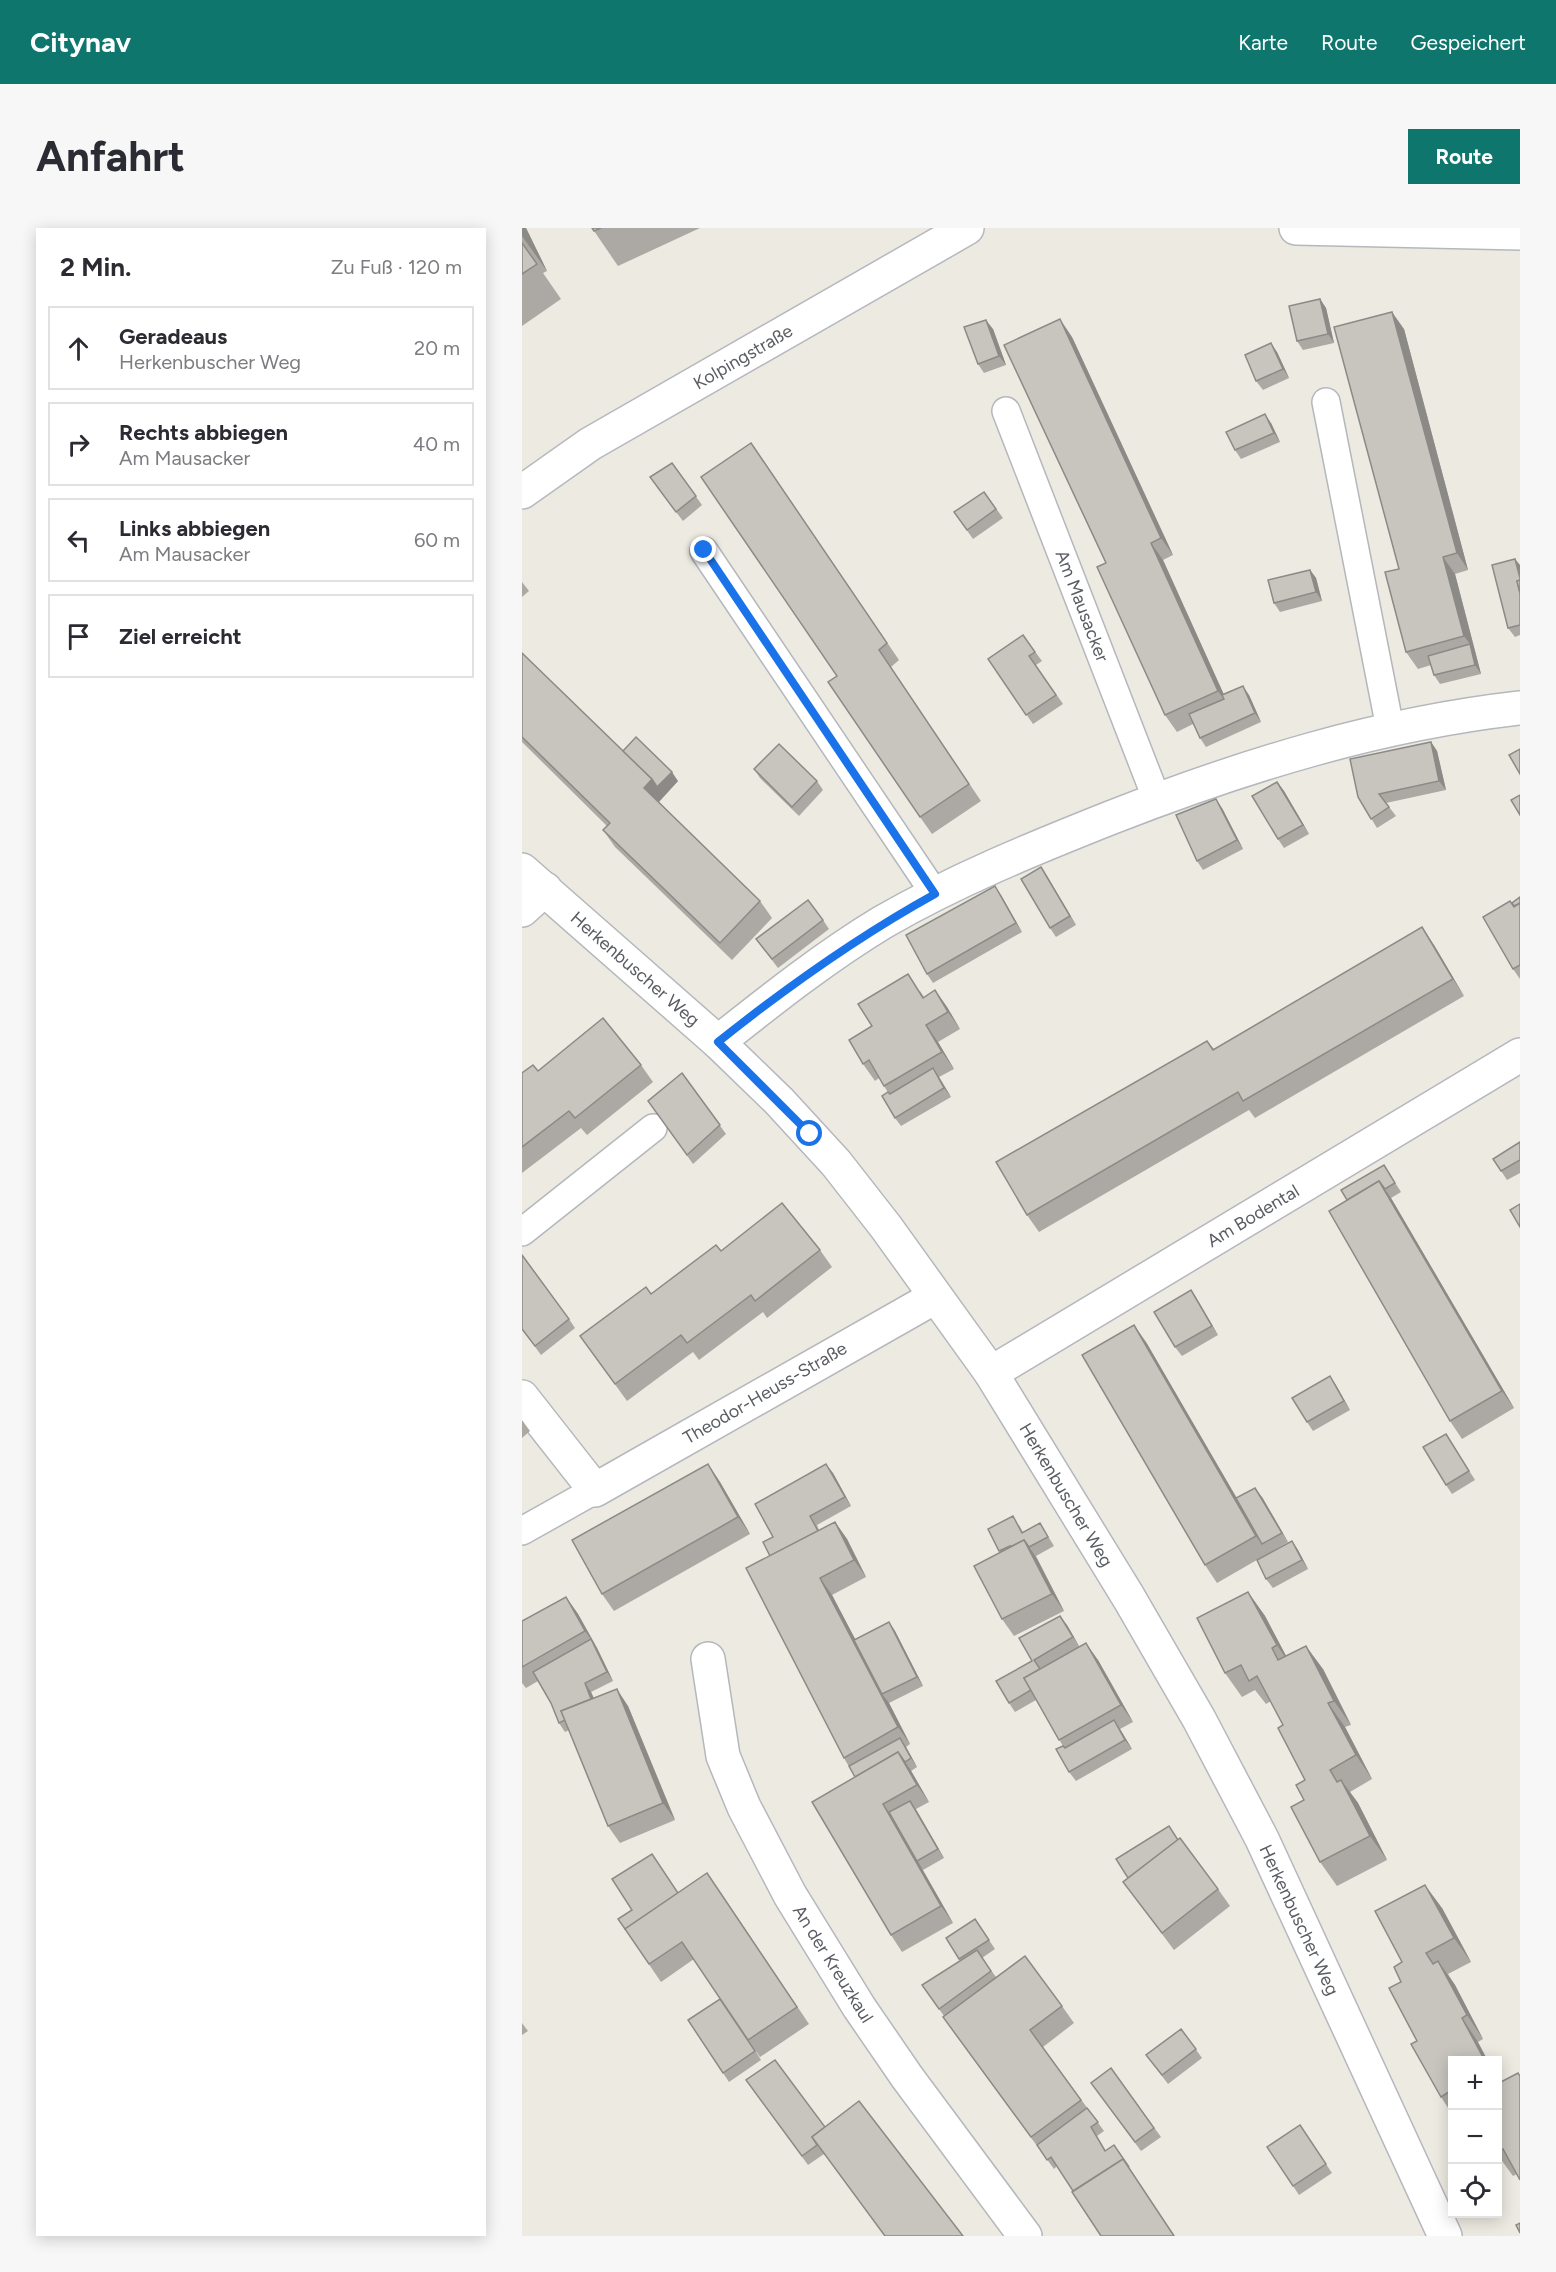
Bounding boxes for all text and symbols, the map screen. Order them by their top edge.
text: Citynav [30,25,131,59]
text: Karte [1238,30,1288,55]
text: Route [1321,30,1377,55]
text: Gespeichert [1410,30,1526,55]
button: Route [1408,129,1520,184]
text: Anfahrt [36,131,185,182]
text: 2 Min. [60,251,132,283]
text: Zu Fuß · 120 m [331,255,462,279]
street label: Kolpingstraße [689,320,797,394]
text: Geradeaus [119,323,227,350]
icon: ahead [62,332,95,365]
text: 20 m [414,336,460,360]
text: Herkenbuscher Weg [119,350,301,374]
text: Rechts abbiegen [119,419,288,446]
icon: right [62,428,95,461]
text: 40 m [413,432,460,456]
text: Am Mausacker [119,446,250,470]
text: Links abbiegen [119,515,270,542]
icon: left [62,524,95,557]
text: 60 m [414,528,460,552]
route end [690,536,716,562]
text: Am Mausacker [119,542,250,566]
street label: Am Mausacker [1051,547,1113,665]
icon: arrive [62,620,95,653]
text: Ziel erreicht [119,623,242,650]
street label: Herkenbuscher Weg [566,907,704,1031]
route start [796,1120,822,1146]
street label: Am Bodental [1203,1180,1303,1252]
street label: Theodor-Heuss-Straße [679,1337,851,1449]
street label: Herkenbuscher Weg [1014,1419,1118,1571]
street label: Herkenbuscher Weg [1254,1841,1344,1999]
street label: An der Kreuzkaul [788,1901,878,2027]
map controls [1448,2056,1502,2218]
button: + [1448,2056,1502,2110]
button: − [1448,2110,1502,2164]
button: locate [1448,2164,1502,2218]

